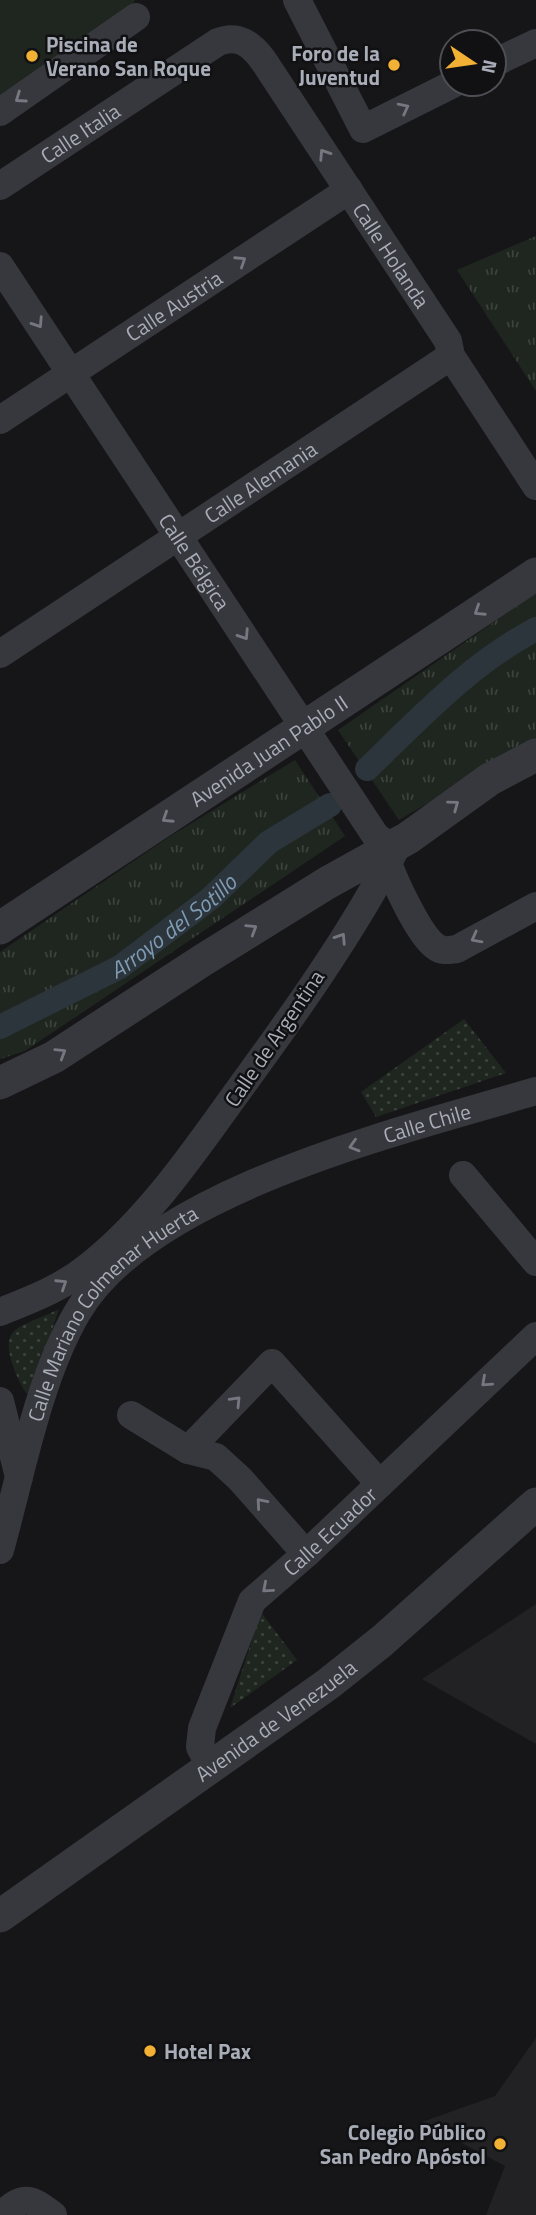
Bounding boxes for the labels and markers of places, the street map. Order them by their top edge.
place label: Piscina de Verano San Roque [46,28,211,84]
place label: Foro de la Juventud [291,37,380,93]
marker: Piscina de Verano San Roque [24,48,40,64]
marker: Foro de la Juventud [386,57,402,73]
place label: Hotel Pax [164,2035,251,2067]
marker: Hotel Pax [142,2043,158,2059]
place label: Colegio Público San Pedro Apóstol [320,2116,486,2172]
marker: Colegio Público San Pedro Apóstol [492,2136,508,2152]

